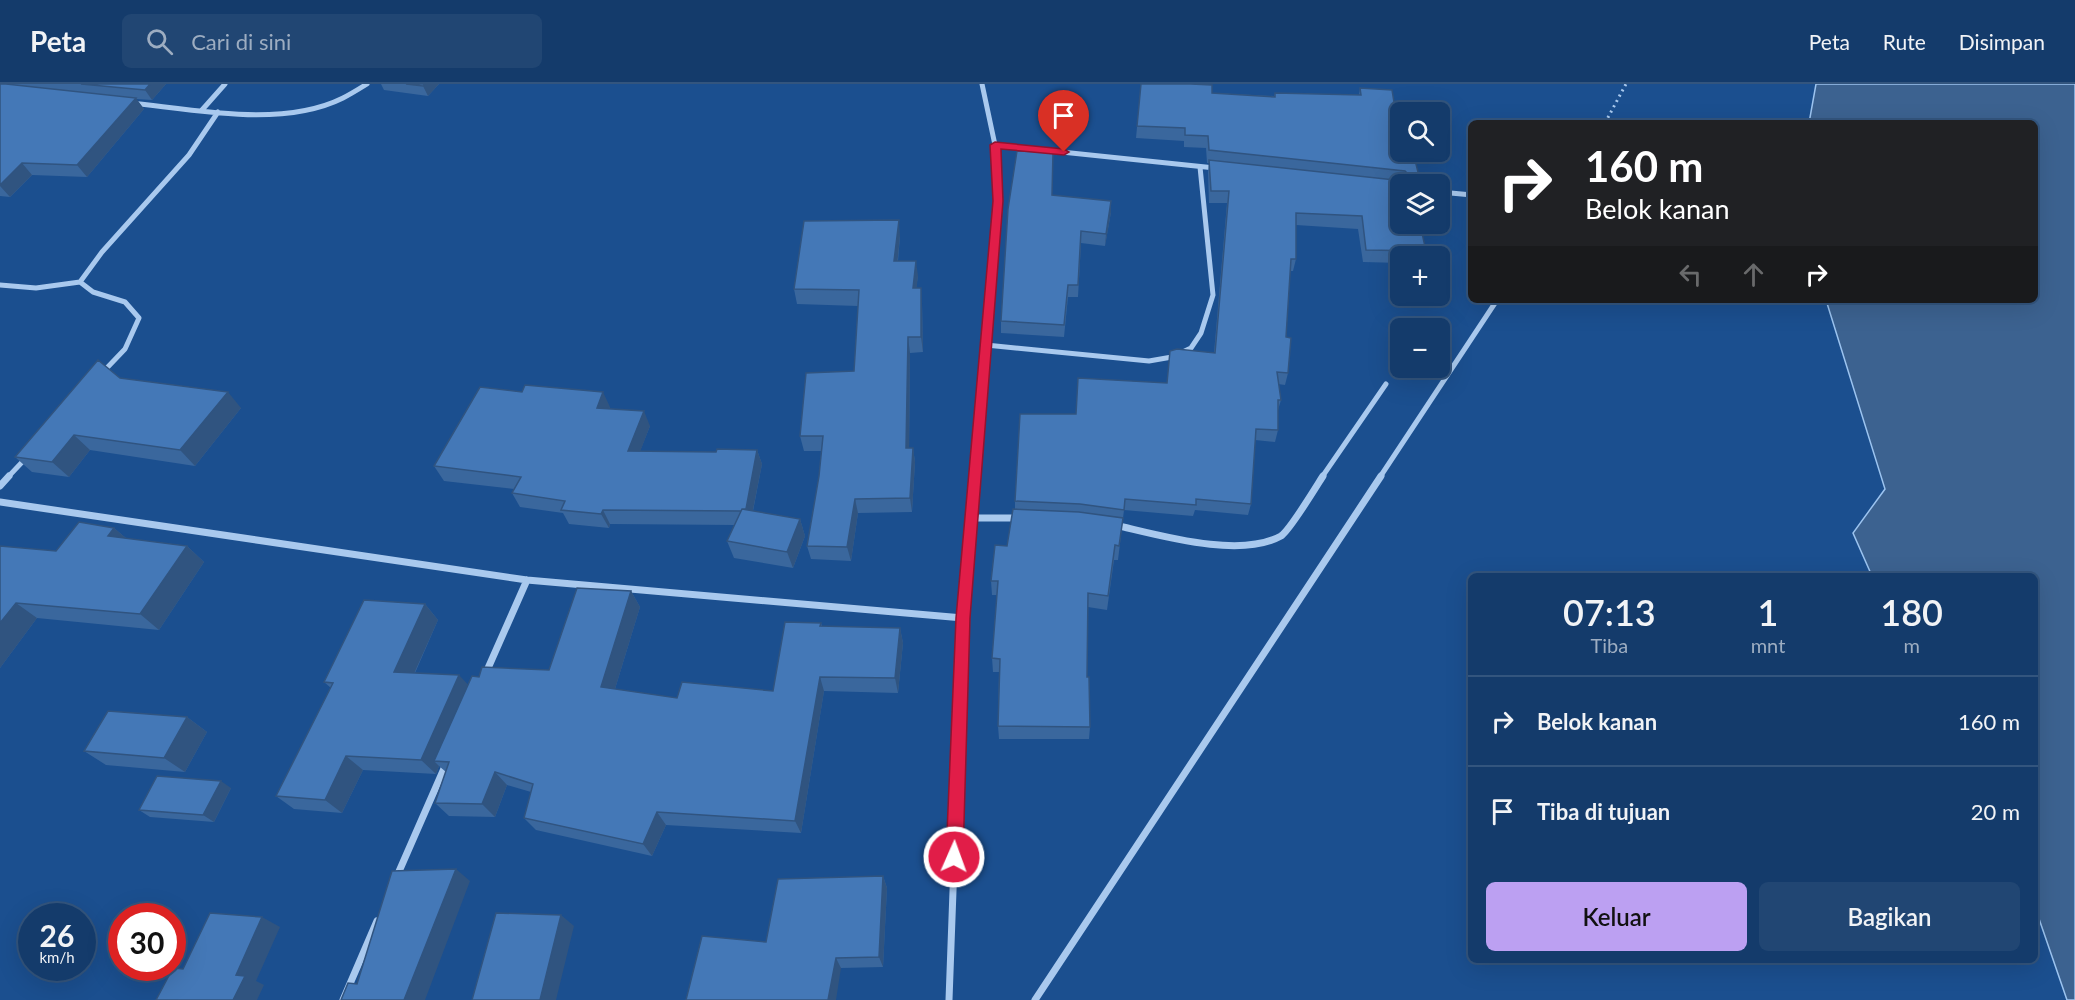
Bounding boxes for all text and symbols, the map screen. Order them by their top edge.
search box [122,14,542,68]
text: Peta [30,24,86,58]
icon: search [143,25,176,58]
text: Cari di sini [191,28,291,55]
text: Peta [1809,29,1850,54]
text: Rute [1883,29,1926,54]
text: Disimpan [1959,29,2045,54]
pin [1038,90,1089,152]
icon: arrive [1047,99,1080,132]
map controls [1390,102,1450,378]
button: search [1390,102,1450,162]
text: 160 m [1585,141,1703,191]
icon: right [1486,144,1564,222]
button: layers [1390,174,1450,234]
text: Belok kanan [1585,192,1730,225]
button: + [1390,246,1450,306]
icon: left [1674,258,1707,291]
icon: ahead [1737,258,1770,291]
icon: right [1800,258,1833,291]
button: − [1390,318,1450,378]
text: 07:13 [1563,590,1656,634]
text: 1 [1758,590,1778,634]
text: 180 [1880,590,1943,634]
text: Tiba [1590,633,1628,657]
text: mnt [1751,633,1785,657]
text: m [1903,633,1920,657]
icon: right [1486,705,1519,738]
text: Belok kanan [1537,708,1657,735]
text: 160 m [1958,708,2020,735]
icon: arrive [1486,795,1519,828]
text: Tiba di tujuan [1537,798,1670,825]
text: 20 m [1971,798,2020,825]
position arrow [922,825,986,889]
button: Keluar [1486,882,1747,951]
button: Bagikan [1759,882,2020,951]
speed limit sign: 30 [108,903,186,981]
text: 26 [40,917,74,953]
text: km/h [39,948,75,966]

